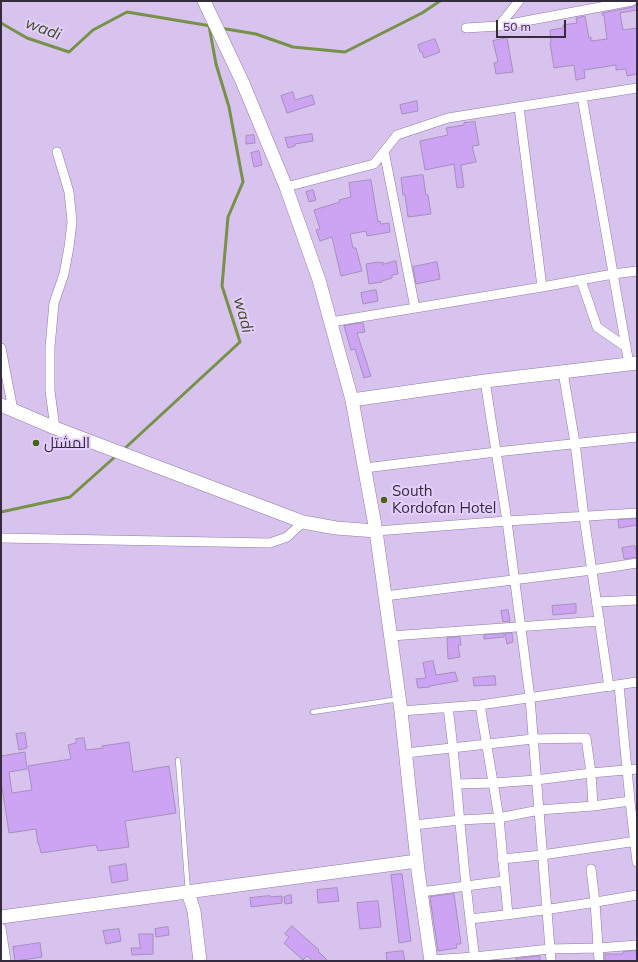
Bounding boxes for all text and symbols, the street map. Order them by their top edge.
scale bar [498,12,568,38]
water label: wadi [22,13,64,45]
text: 50 m [503,19,531,34]
water label: wadi [229,295,257,335]
place label: المشتل [44,434,90,452]
marker: المشتل [31,438,41,448]
place label: South Kordofan Hotel [392,482,496,517]
marker: South Kordofan Hotel [379,495,389,505]

